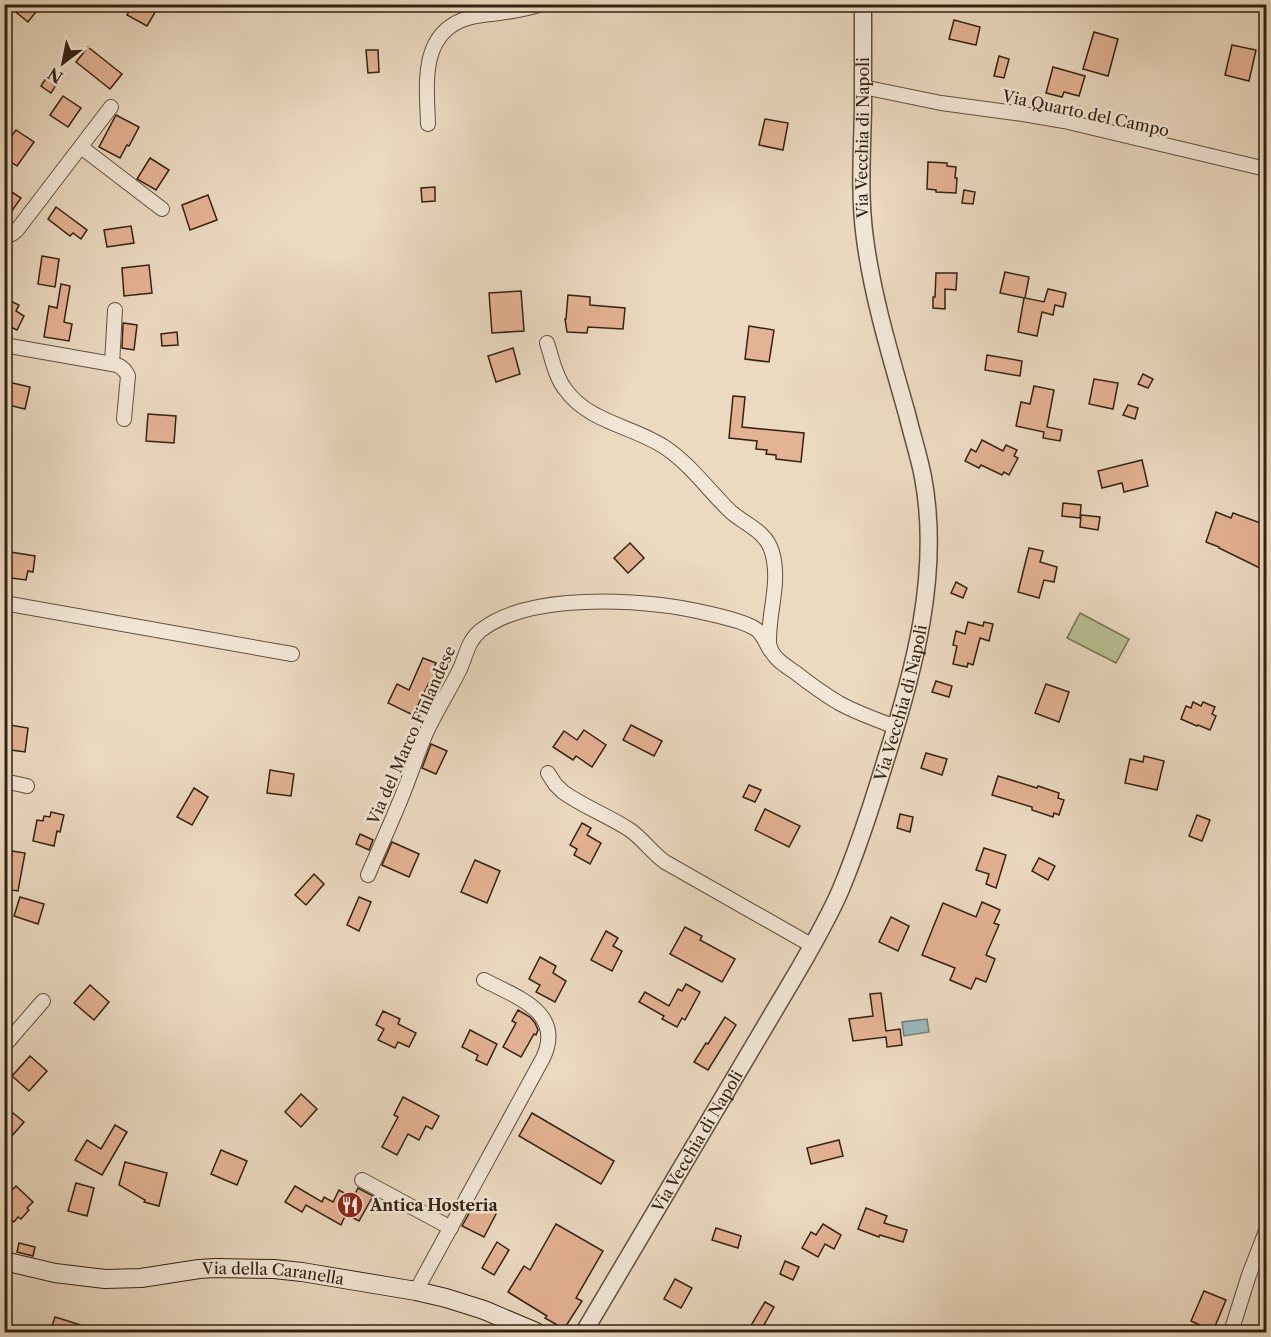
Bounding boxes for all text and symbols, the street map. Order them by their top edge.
north arrow [33,33,93,93]
street label: Via Vecchia di Napoli [851,57,873,220]
text: N [44,64,66,88]
street label: Via Quarto del Campo [1000,85,1171,140]
street label: Via Vecchia di Napoli [869,623,931,784]
street label: Via del Marco Finlandese [362,643,459,828]
street label: Via Vecchia di Napoli [647,1066,747,1216]
restaurant icon: Antica Hosteria [335,1190,365,1220]
place label: Antica Hosteria [369,1195,499,1215]
street label: Via della Caranella [201,1258,346,1289]

